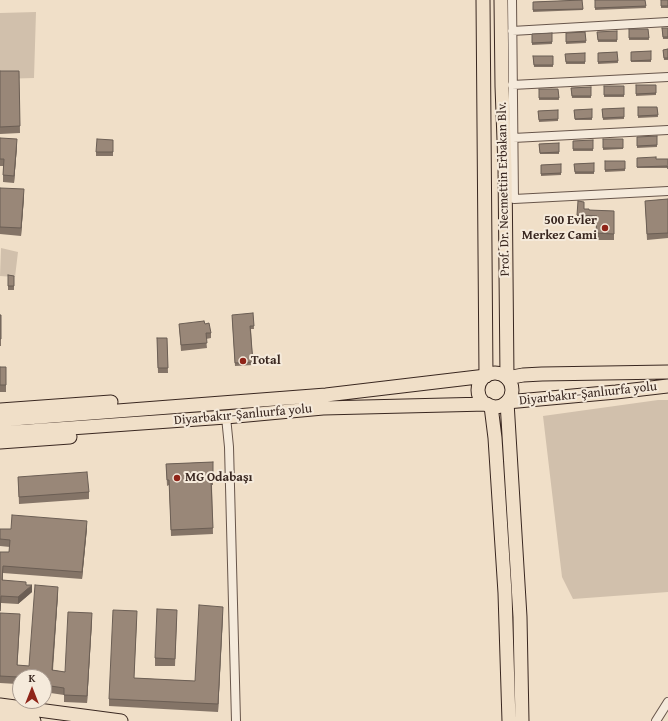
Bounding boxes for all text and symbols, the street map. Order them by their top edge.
street label: Prof. Dr. Necmettin Erbakan Blv. [495,102,513,276]
place label: 500 Evler Merkez Cami [522,213,597,244]
marker: 500 Evler Merkez Cami [600,223,610,233]
place label: Total [251,353,281,369]
marker: Total [238,356,248,366]
street label: Diyarbakır-Şanlıurfa yolu [518,379,658,409]
street label: Diyarbakır-Şanlıurfa yolu [173,401,313,429]
place label: MG Odabaşı [185,470,253,486]
marker: MG Odabaşı [172,473,182,483]
north arrow [12,669,52,709]
text: K [29,670,35,686]

